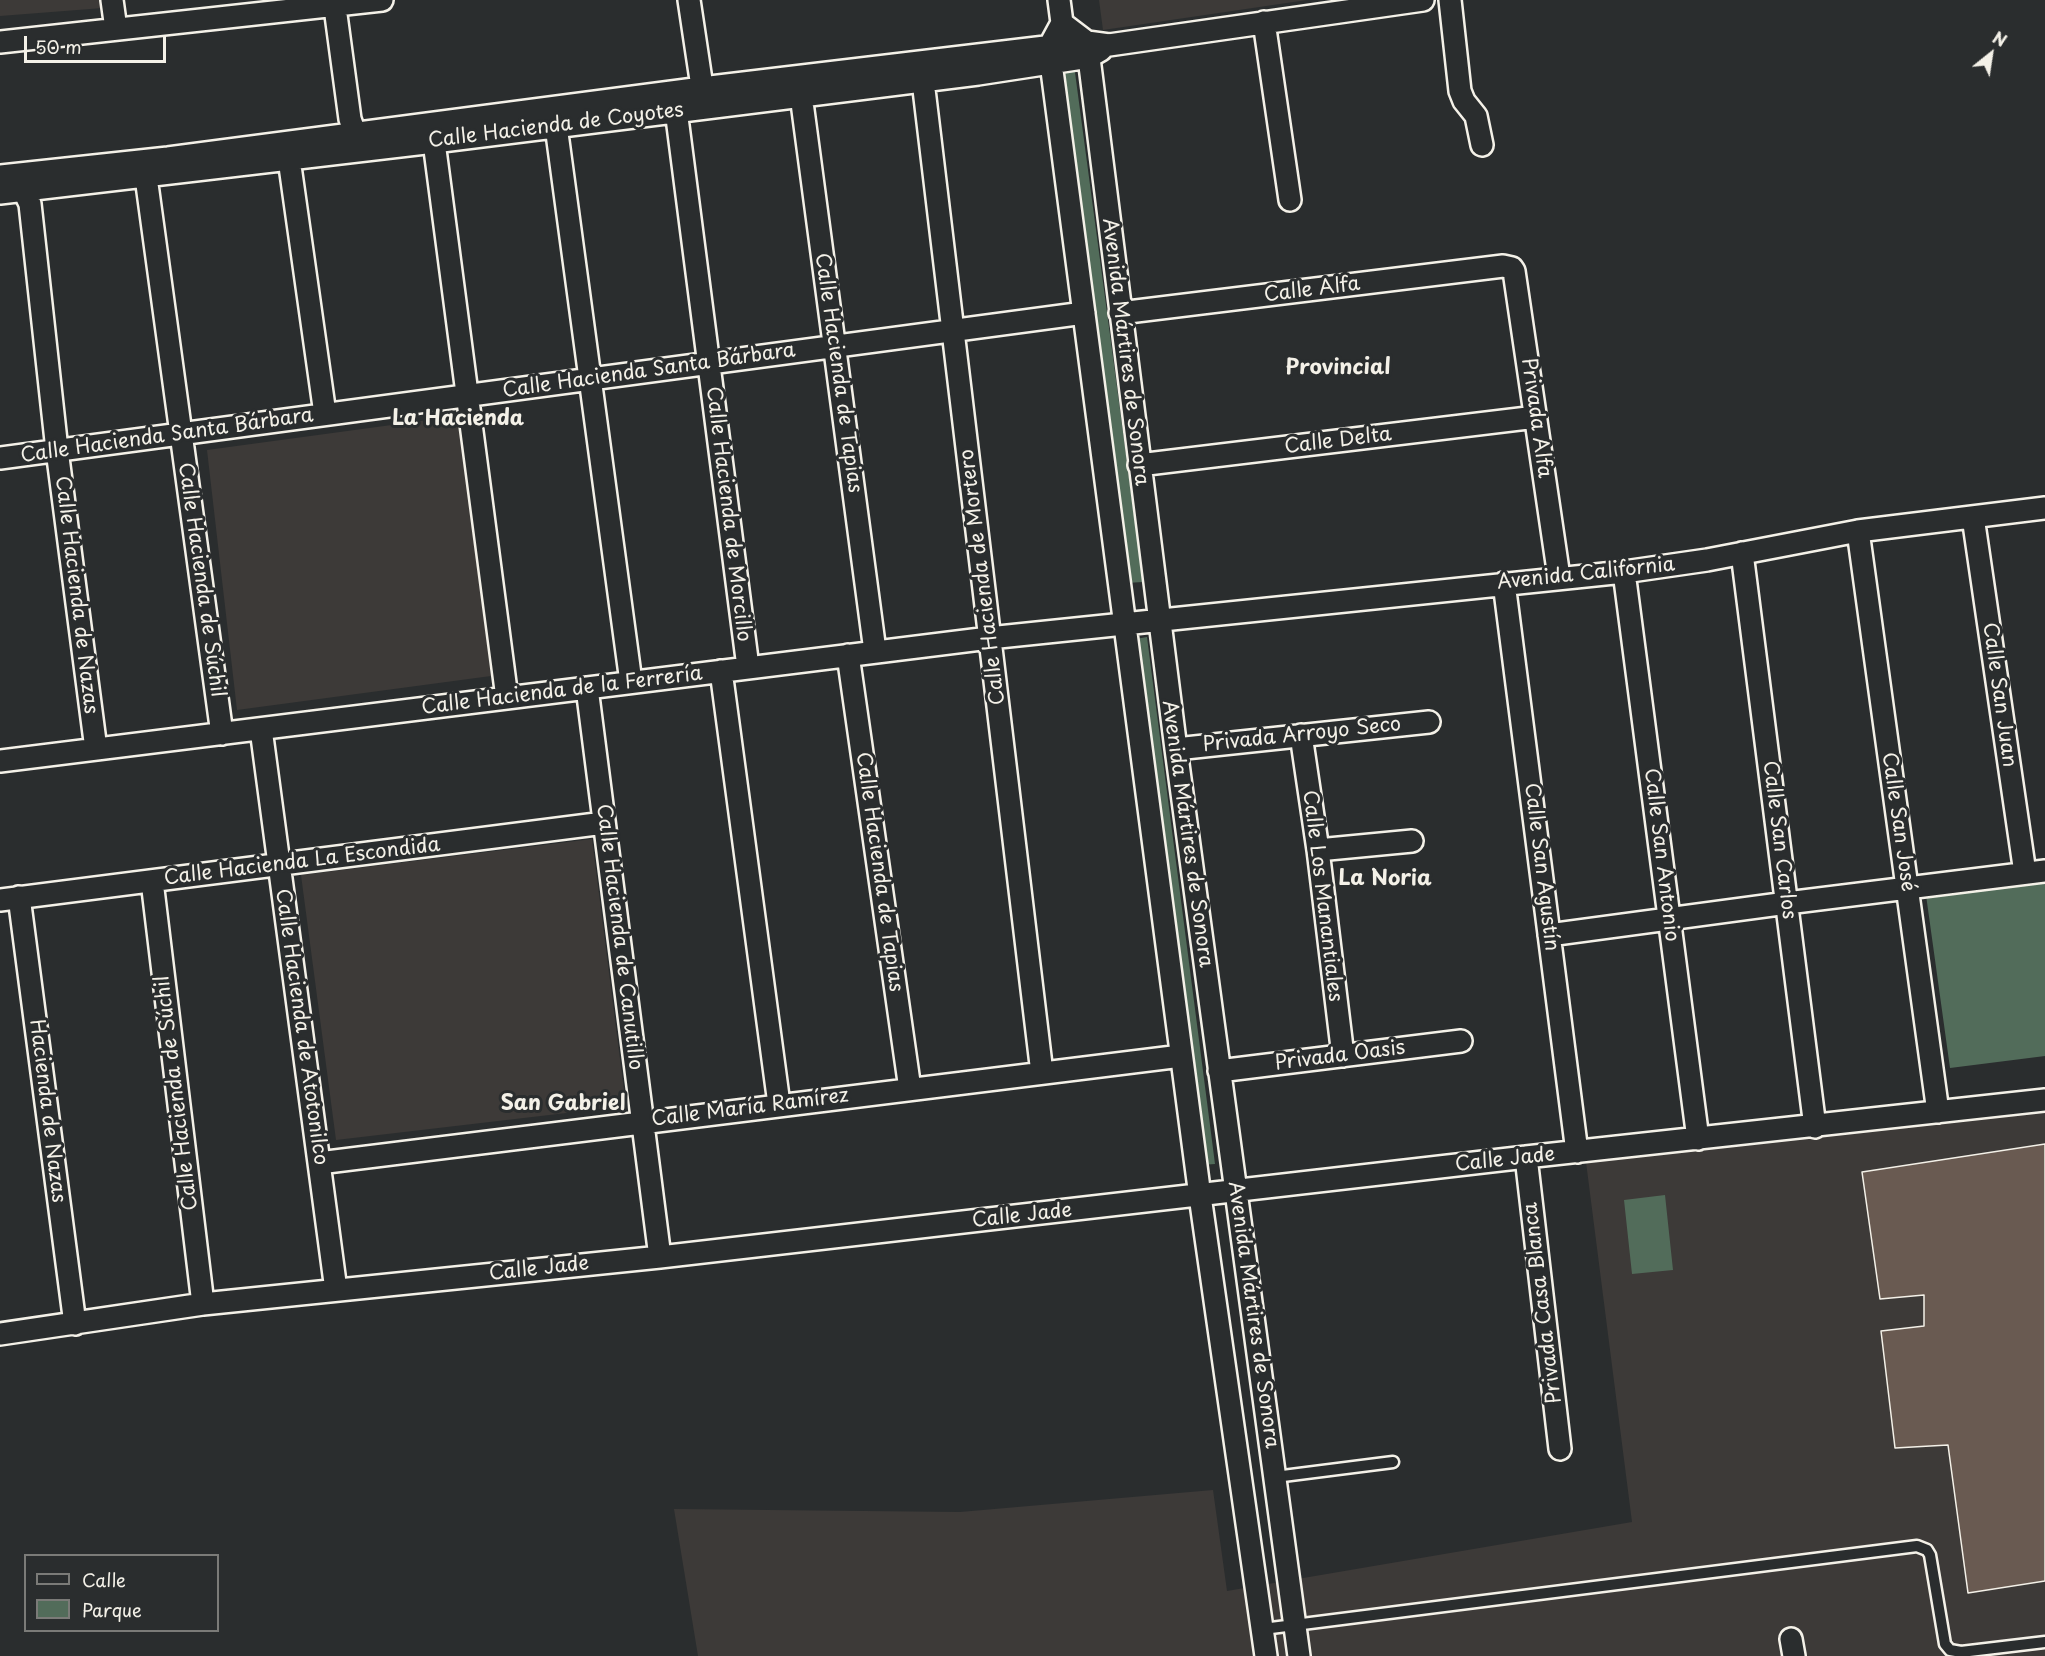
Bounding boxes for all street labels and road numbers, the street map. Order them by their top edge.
street label: Calle Hacienda de Coyotes [427,98,685,154]
street label: Avenida Mártires de Sonora [1097,217,1153,487]
street label: Calle Hacienda de Tapias [809,252,867,494]
street label: Calle Alfa [1263,272,1361,308]
street label: Calle Hacienda Santa Bárbara [501,339,797,403]
street label: Privada Alfa [1516,357,1556,479]
street label: Calle Hacienda de Morcillo [700,385,756,643]
street label: Calle Hacienda Santa Bárbara [19,404,315,468]
street label: Calle Delta [1283,423,1393,459]
street label: Calle Hacienda de Mortero [955,448,1011,706]
street label: Calle Hacienda de Súchil [173,461,229,699]
street label: Calle Hacienda de Nazas [49,475,103,715]
street label: Avenida California [1496,553,1676,595]
street label: Calle San Juan [1977,621,2021,769]
street label: Calle Hacienda de la Ferrería [420,662,704,720]
street label: Avenida Mártires de Sonora [1156,699,1218,969]
street label: Privada Arroyo Seco [1202,713,1402,757]
street label: Calle Hacienda de Tapias [850,751,908,993]
street label: Calle San José [1876,751,1920,893]
street label: Calle San Carlos [1757,759,1801,921]
street label: Calle San Antonio [1638,767,1684,943]
street label: Calle San Agustín [1519,781,1563,953]
street label: Calle Los Manantiales [1297,789,1347,1003]
street label: Calle Hacienda de Canutillo [591,803,647,1071]
street label: Calle Hacienda La Escondida [163,833,441,891]
street label: Calle Hacienda de Atotonilco [270,887,332,1167]
street label: Calle Hacienda de Súchil [151,974,203,1212]
street label: Hacienda de Nazas [24,1018,70,1204]
street label: Privada Oasis [1274,1036,1406,1076]
street label: Calle María Ramírez [650,1084,850,1132]
street label: Calle Jade [1454,1143,1556,1177]
street label: Avenida Mártires de Sonora [1222,1180,1284,1450]
street label: Calle Jade [971,1199,1073,1233]
street label: Privada Casa Blanca [1519,1201,1567,1405]
street label: Calle Jade [488,1252,590,1286]

